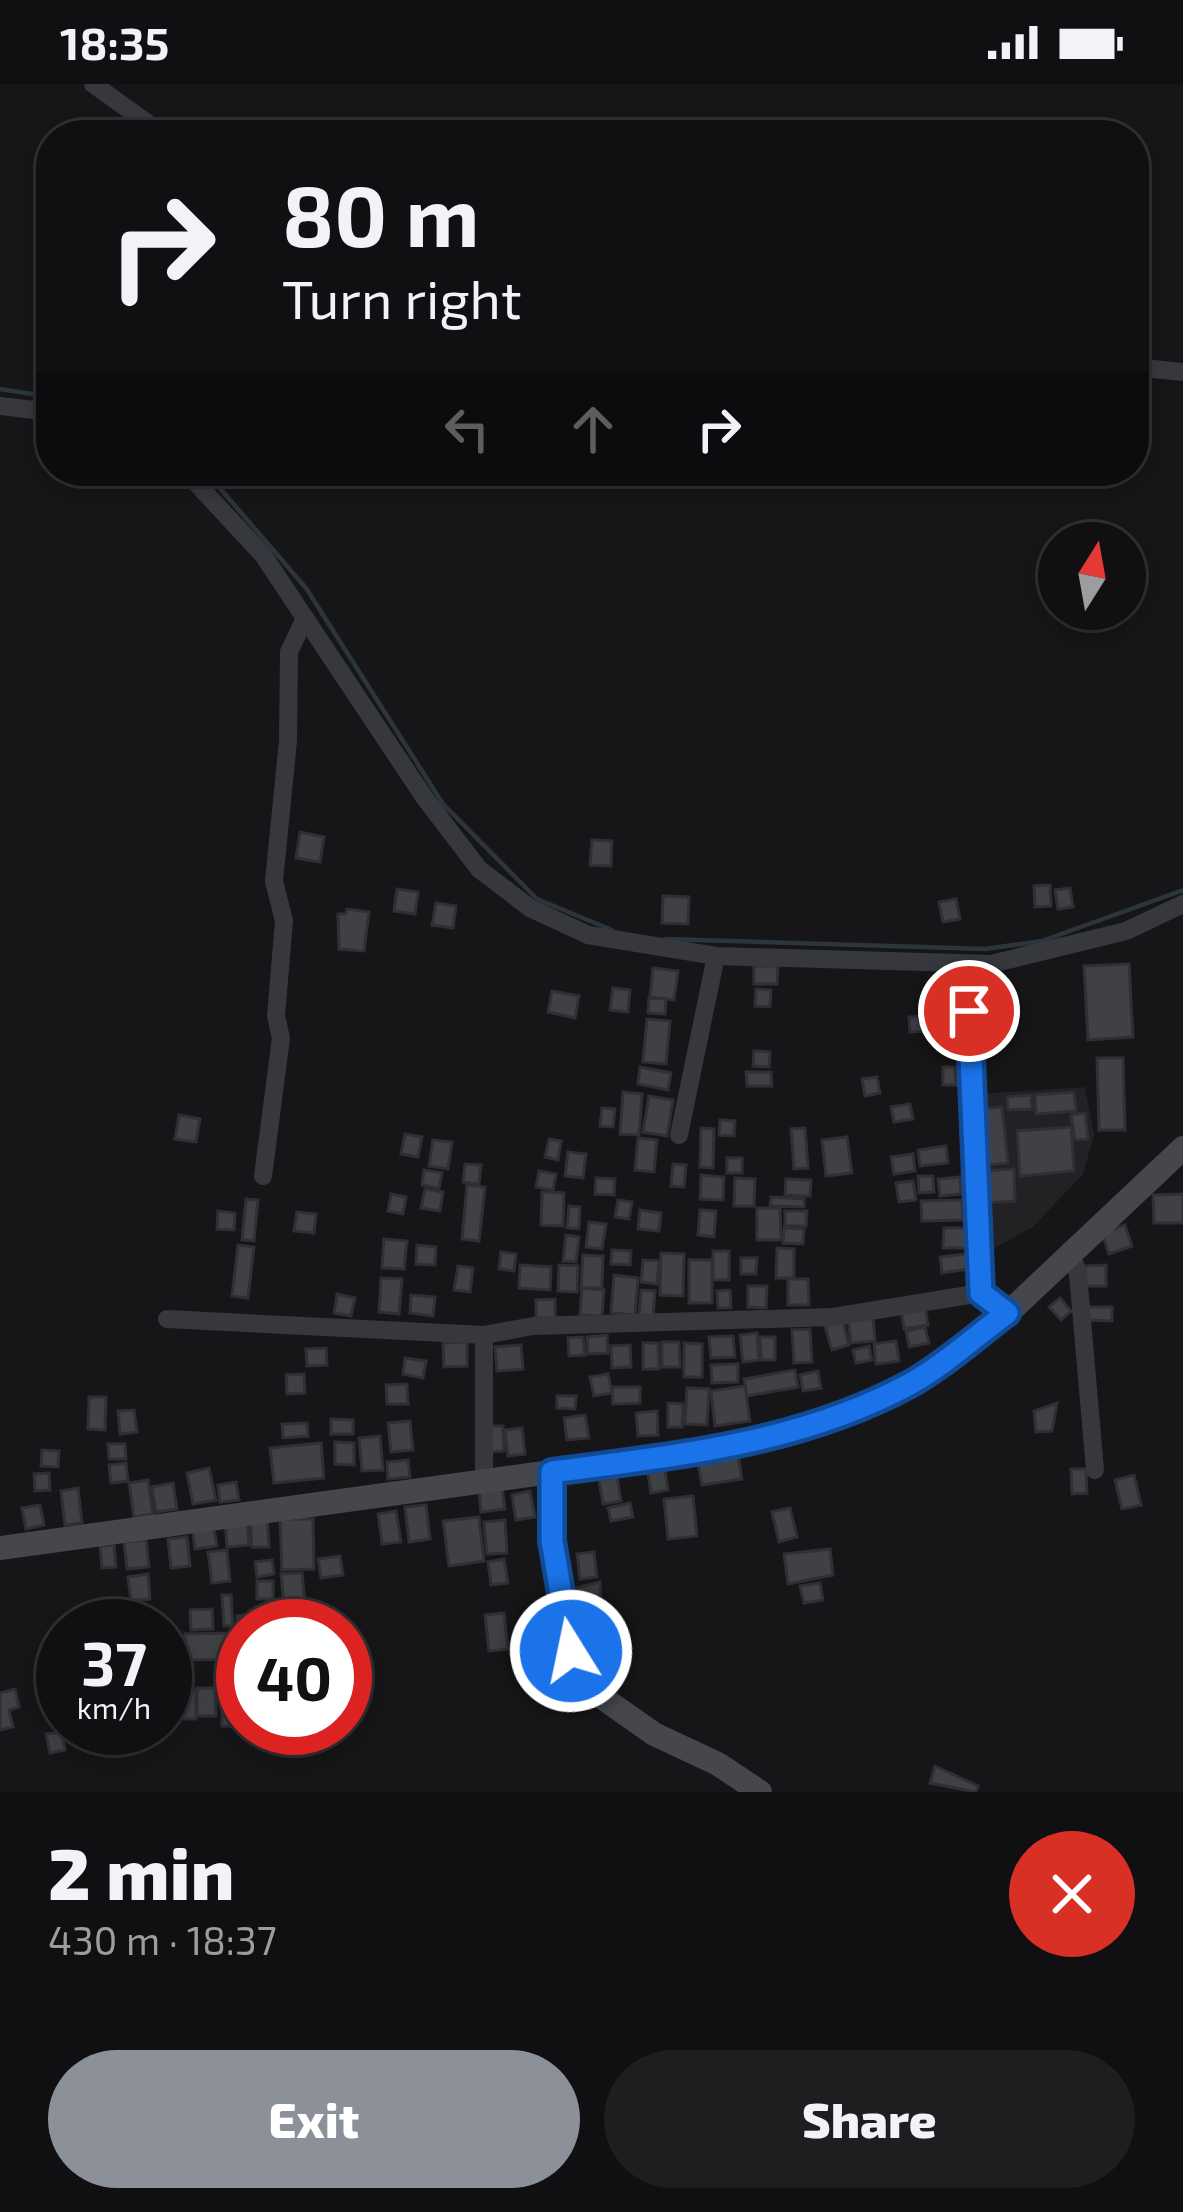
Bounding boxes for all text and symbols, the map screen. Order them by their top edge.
text: 18:35 [60,15,169,69]
text: 80 m [282,163,479,264]
icon: right [84,168,240,324]
text: Turn right [282,265,522,330]
icon: left [434,396,500,462]
icon: ahead [560,396,626,462]
icon: right [686,396,752,462]
north arrow [1038,522,1146,630]
map controls [1038,522,1146,630]
pin [918,960,1020,1062]
icon: arrive [936,978,1002,1044]
position arrow [508,1588,634,1714]
speed limit sign: 40 [216,1599,372,1755]
text: 37 [81,1626,147,1698]
text: km/h [77,1689,151,1725]
text: 2 min [48,1828,234,1914]
button: close [1009,1831,1135,1957]
text: 430 m · 18:37 [48,1916,277,1963]
button: Exit [48,2050,580,2188]
button: Share [604,2050,1135,2188]

